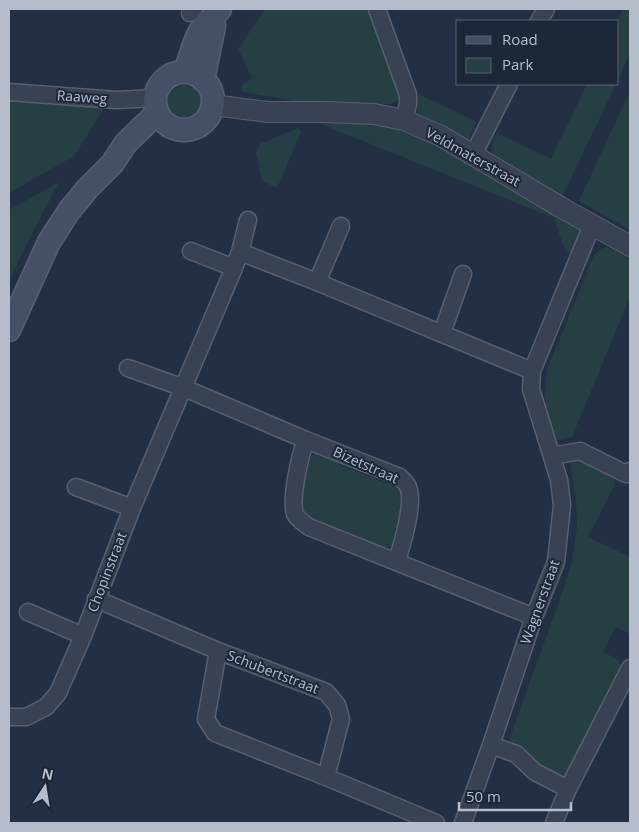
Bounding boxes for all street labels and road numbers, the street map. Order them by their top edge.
street label: Raaweg [56,85,108,108]
street label: Veldmaterstraat [422,123,524,190]
street label: Bizetstraat [330,442,402,487]
street label: Chopinstraat [83,529,131,615]
street label: Wagnerstraat [515,557,564,647]
street label: Schubertstraat [225,645,322,698]

